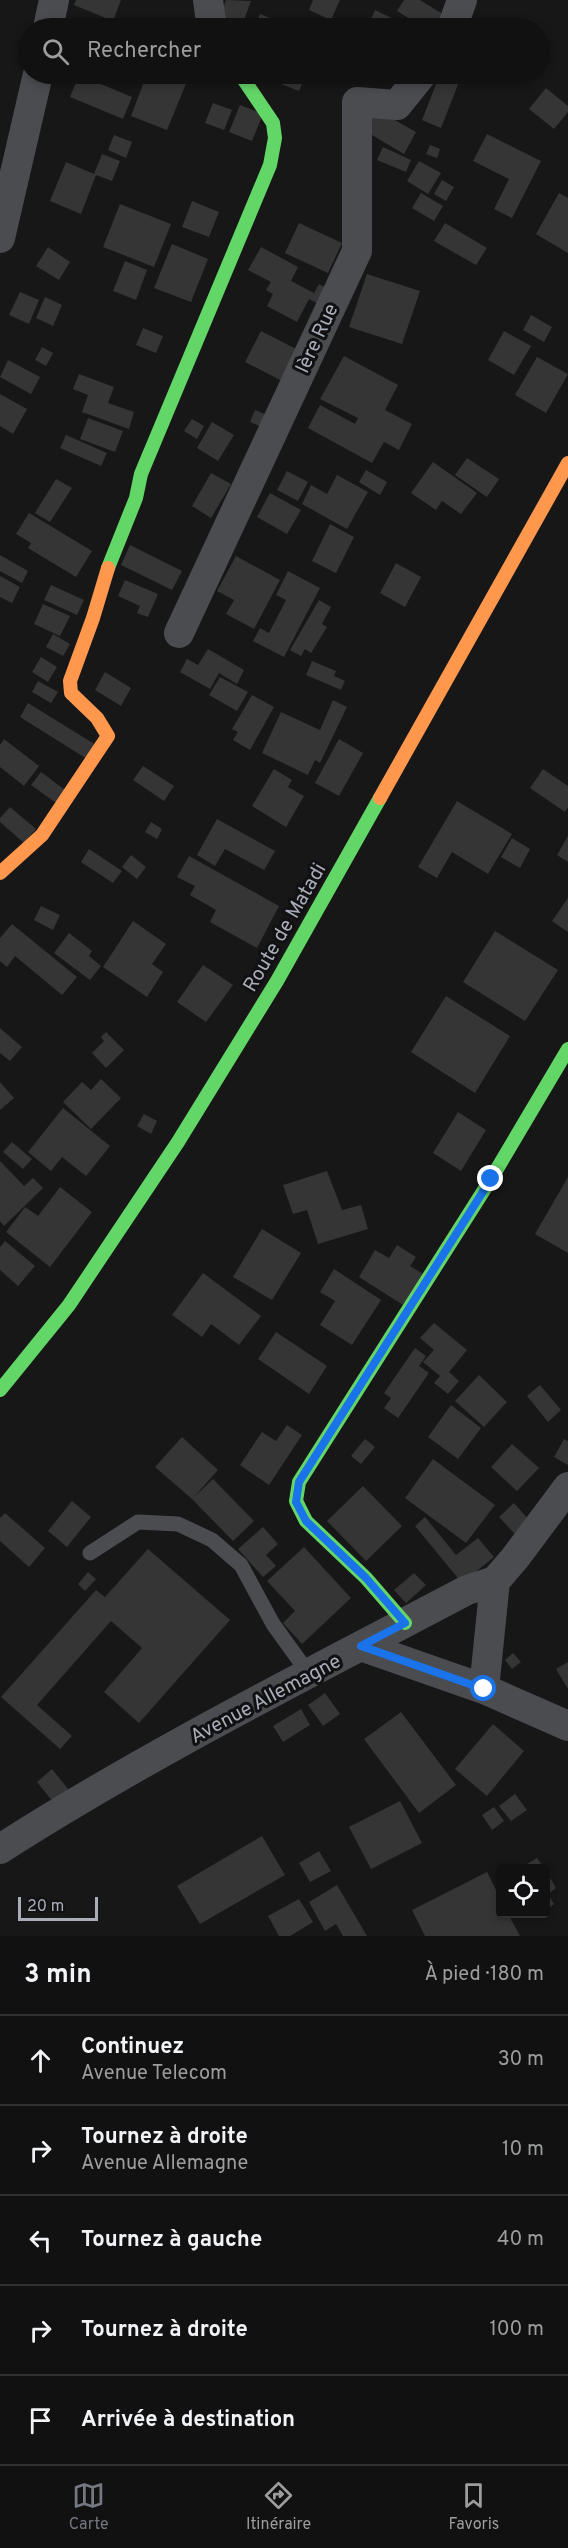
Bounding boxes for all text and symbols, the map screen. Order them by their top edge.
search box [18,18,550,84]
icon: search [39,35,72,68]
text: Rechercher [87,38,201,65]
street label: Ière Rue [290,300,345,378]
street label: Route de Matadi [238,859,333,997]
route end [477,1165,503,1191]
street label: Avenue Allemagne [186,1649,346,1751]
route start [470,1675,496,1701]
map controls [496,1864,550,1918]
button: locate [496,1864,550,1918]
scale bar [18,1894,98,1922]
text: 20 m [27,1897,64,1917]
text: 3 min [24,1959,92,1992]
text: À pied · 180 m [424,1962,544,1988]
text: Continuez [81,2034,184,2061]
icon: ahead [24,2044,57,2077]
text: 30 m [498,2047,544,2073]
text: Avenue Telecom [81,2061,227,2087]
text: Tournez à droite [81,2124,248,2151]
icon: right [24,2134,57,2167]
text: 10 m [502,2137,544,2163]
text: Avenue Allemagne [81,2151,248,2177]
icon: left [24,2224,57,2257]
text: Tournez à gauche [81,2227,262,2254]
text: 40 m [497,2227,544,2253]
icon: right [24,2314,57,2347]
text: Tournez à droite [81,2317,248,2344]
text: 100 m [489,2317,544,2343]
icon: arrive [24,2404,57,2437]
text: Arrivée à destination [81,2407,295,2434]
tab: Carte [69,2479,109,2535]
tab: Itinéraire [246,2479,311,2535]
tab: Favoris [448,2479,499,2535]

